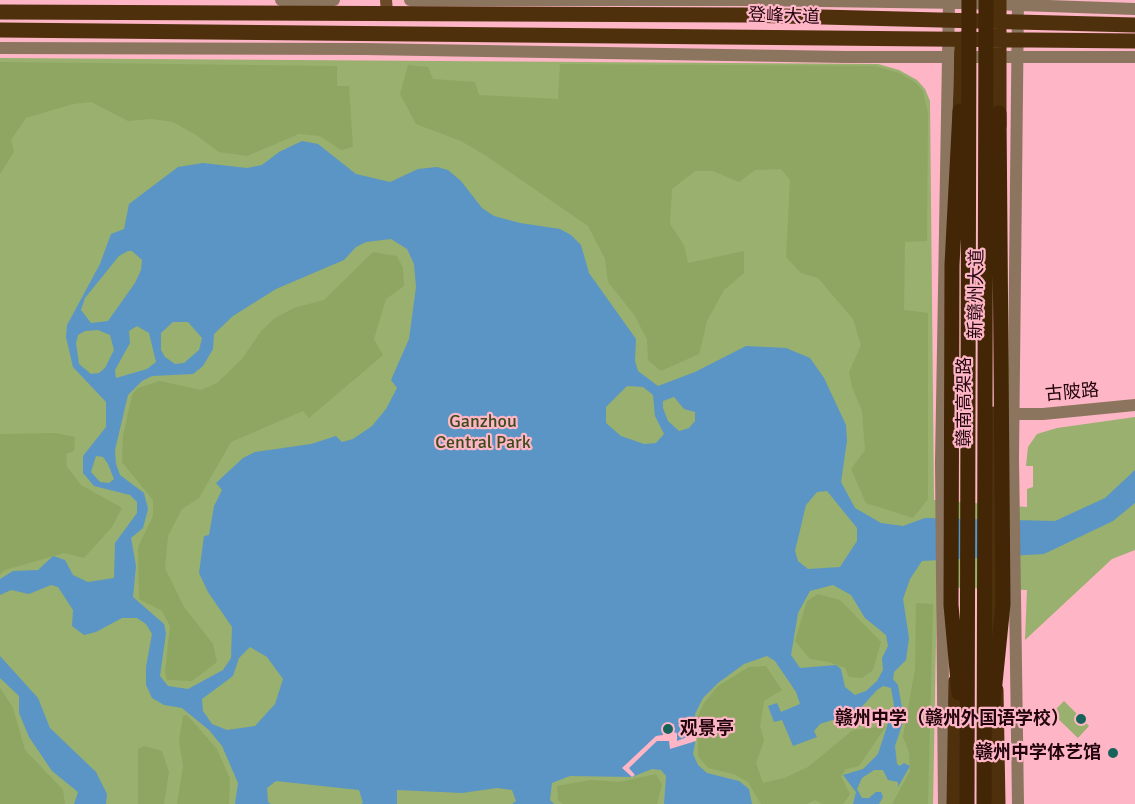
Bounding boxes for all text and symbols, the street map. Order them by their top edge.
street label: 登峰大道 [748,5,820,29]
street label: 新赣州大道 [965,249,989,339]
street label: 赣南高架路 [954,357,976,447]
street label: 古陂路 [1044,380,1100,406]
park label: Ganzhou Central Park [435,411,531,454]
place label: 赣州中学（赣州外国语学校） [835,708,1069,730]
marker: 赣州中学（赣州外国语学校） [1074,712,1088,726]
place label: 观景亭 [680,718,734,740]
marker: 观景亭 [661,722,675,736]
place label: 赣州中学体艺馆 [975,742,1101,764]
marker: 赣州中学体艺馆 [1106,746,1120,760]

